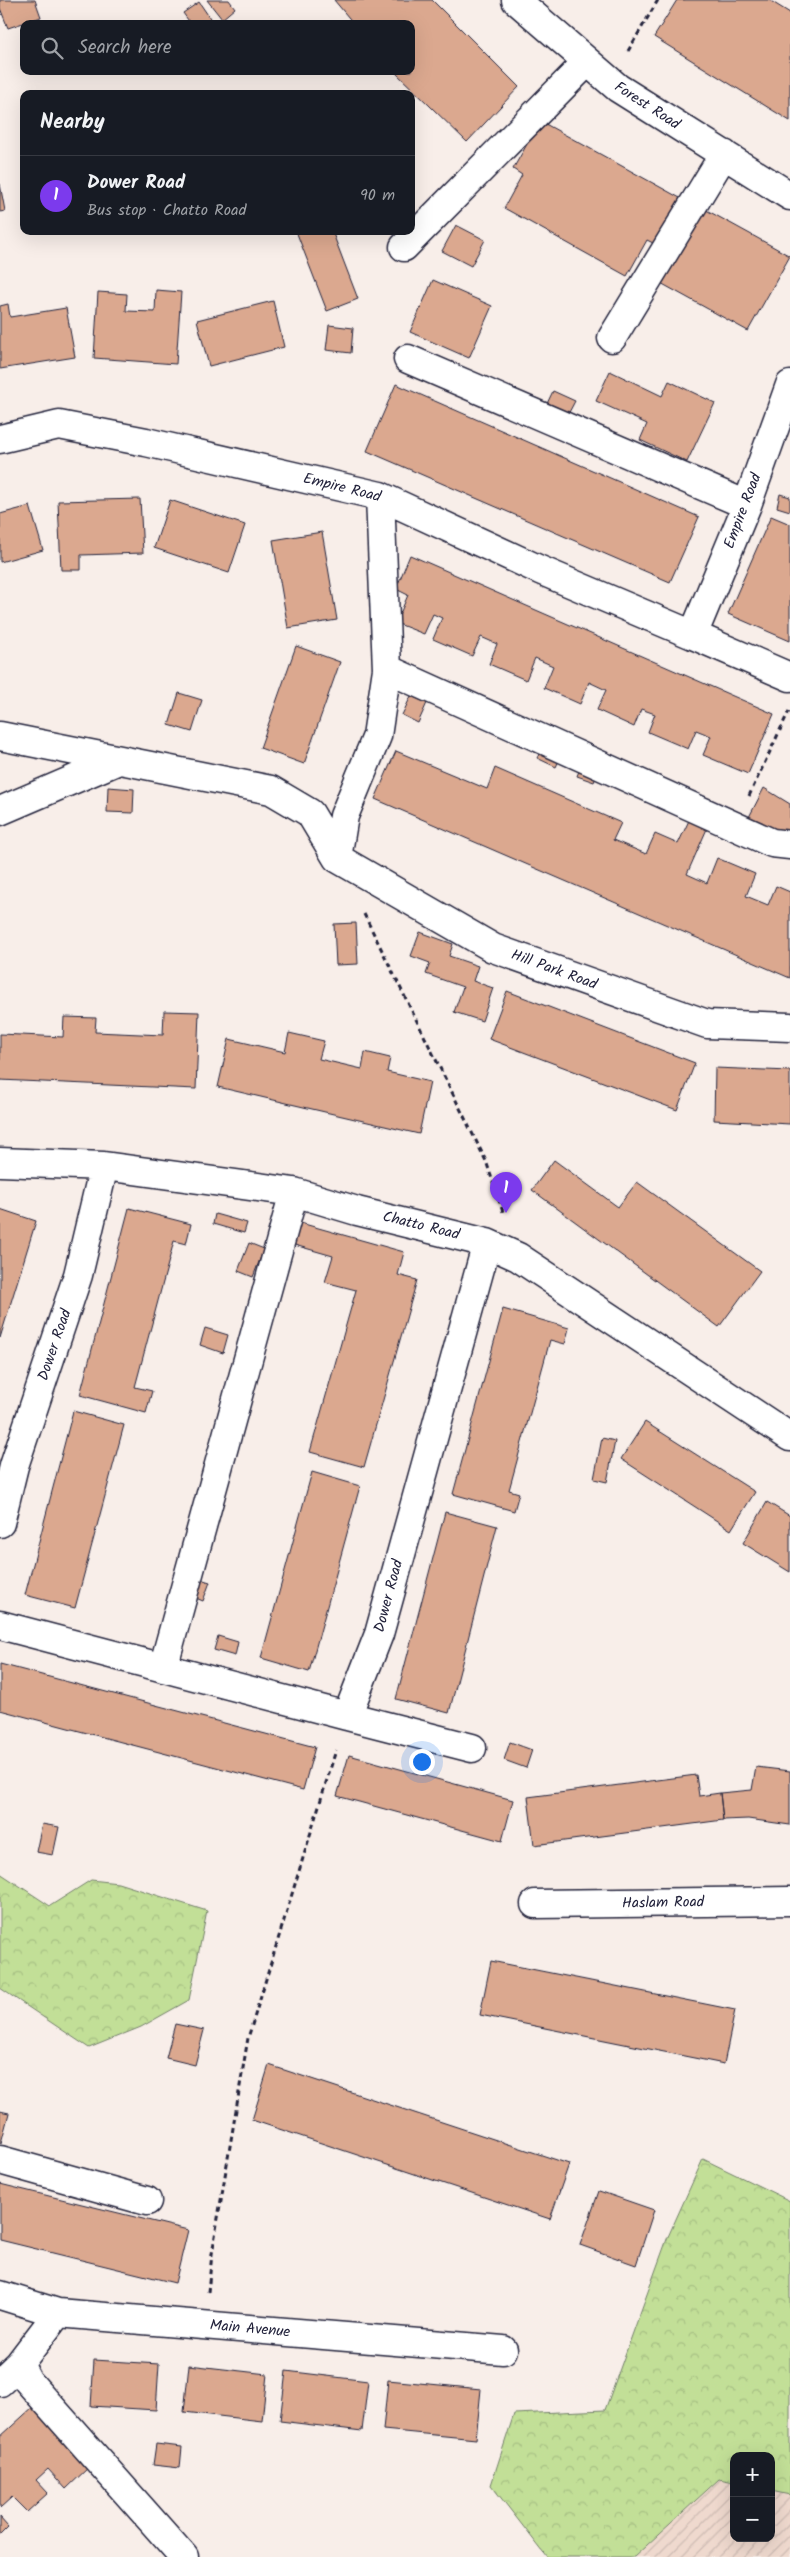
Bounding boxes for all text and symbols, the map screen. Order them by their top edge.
search box [20,20,415,75]
text: Search here [78,33,172,63]
icon: search [38,34,66,62]
street label: Forest Road [609,76,685,137]
text: Nearby [40,106,105,139]
text: Dower Road [87,168,185,198]
text: 1 [54,183,58,208]
text: 90 m [360,183,395,208]
text: Bus stop · Chatto Road [87,198,246,223]
street label: Empire Road [301,467,384,509]
street label: Empire Road [718,469,769,552]
street label: Hill Park Road [507,943,601,997]
pin: 1 [490,1172,522,1213]
street label: Chatto Road [380,1205,463,1247]
street label: Dower Road [32,1305,79,1384]
street label: Dower Road [368,1556,410,1635]
your location [409,1749,435,1775]
street label: Haslam Road [622,1890,705,1916]
street label: Main Avenue [209,2314,291,2344]
map controls [730,2452,775,2542]
button: + [730,2452,775,2497]
button: − [730,2497,775,2542]

